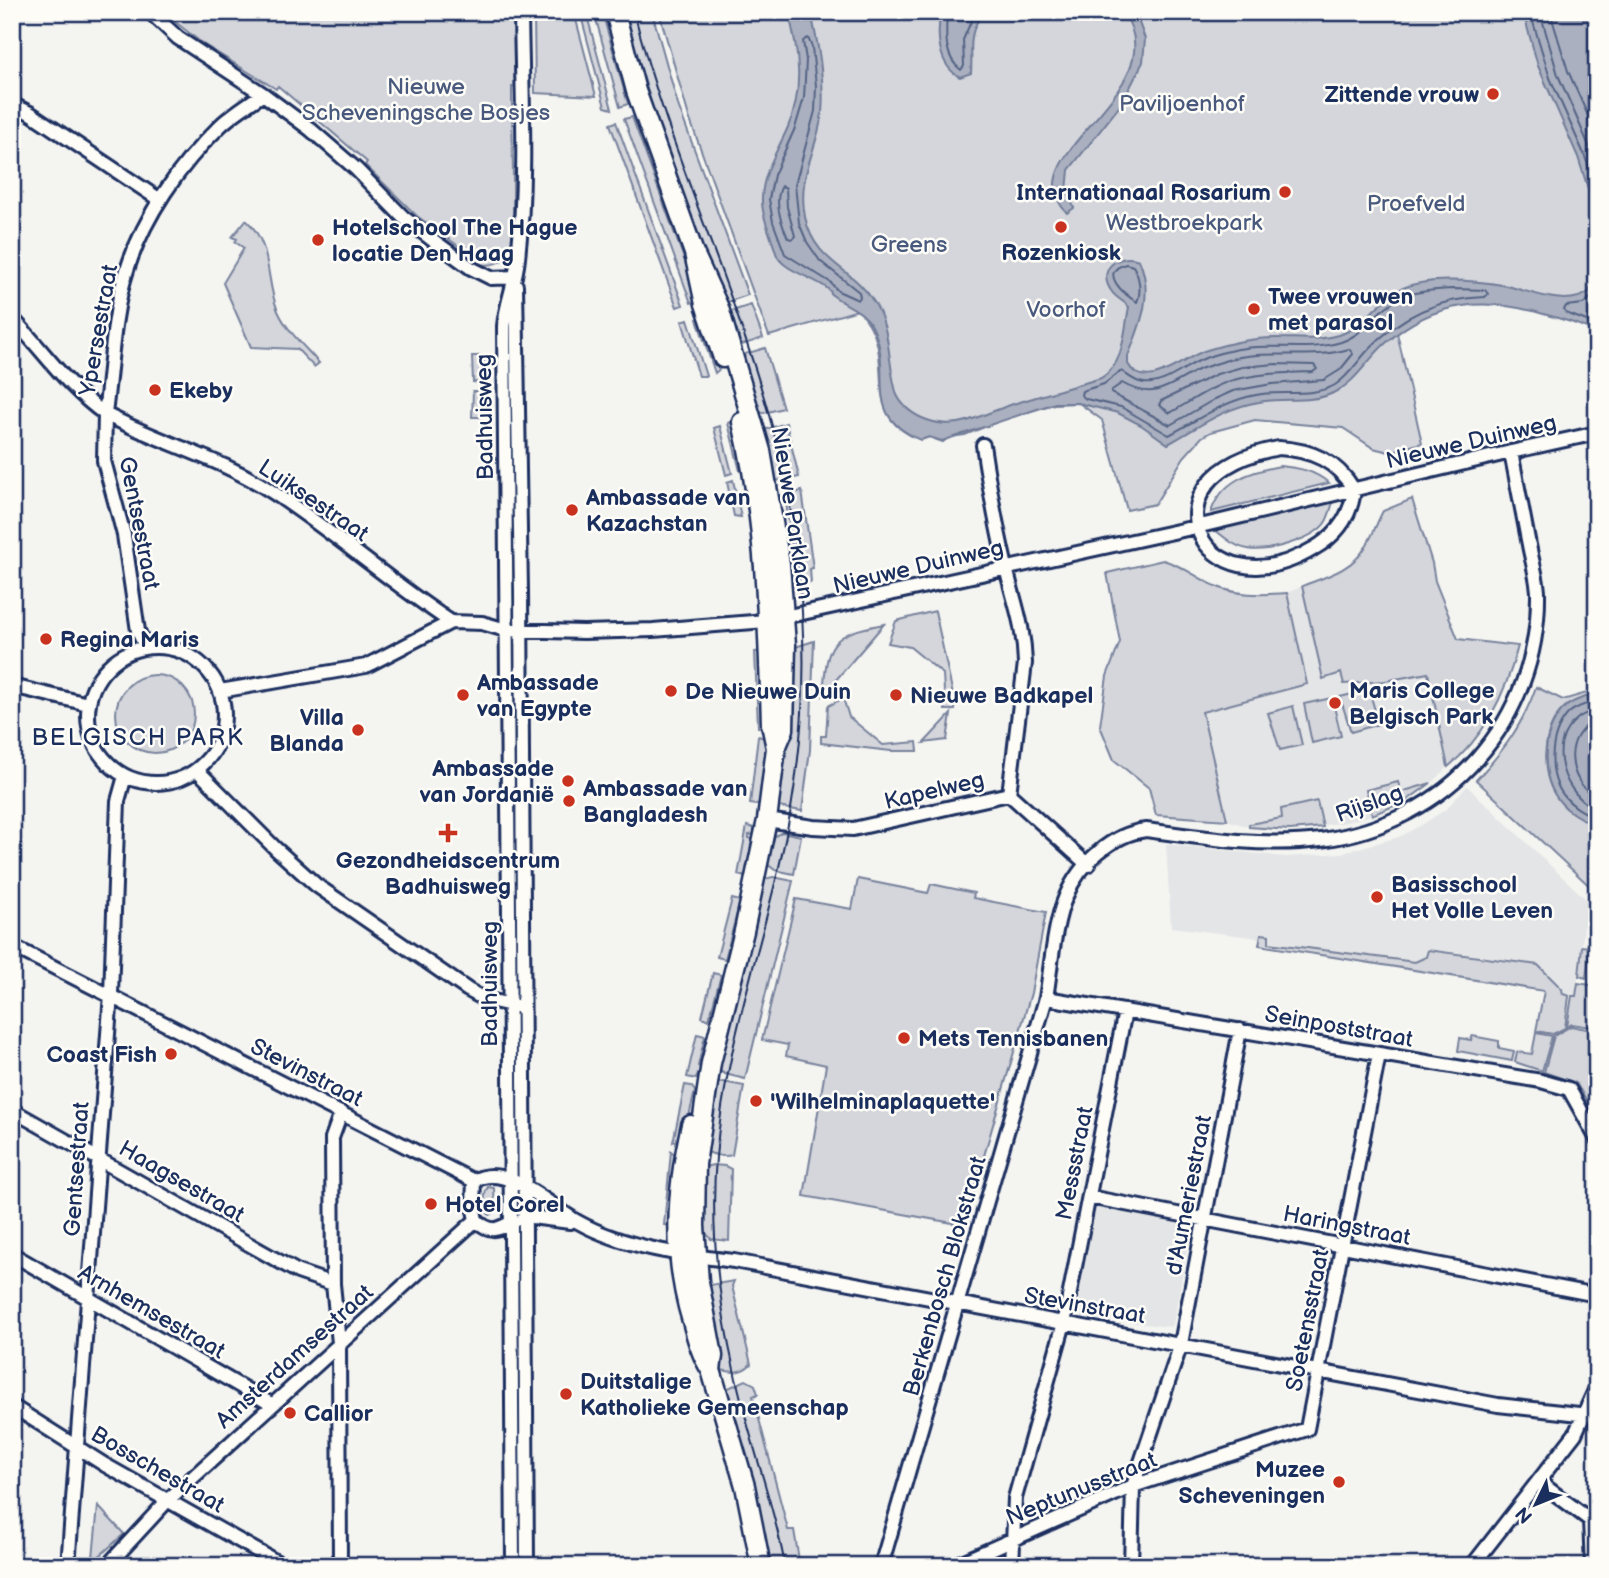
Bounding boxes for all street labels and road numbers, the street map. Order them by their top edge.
street label: Ypersestraat [73,262,124,399]
street label: Badhuisweg [470,354,500,480]
street label: Nieuwe Duinweg [1383,409,1559,475]
street label: Nieuwe Parklaan [765,425,819,601]
street label: Gentsestraat [112,454,166,592]
street label: Luiksestraat [253,454,374,548]
street label: Nieuwe Duinweg [830,534,1006,600]
street label: Kapelweg [881,766,987,816]
street label: Rijslag [1332,779,1407,829]
street label: Badhuisweg [476,921,504,1047]
street label: Seinpoststraat [1263,1000,1415,1054]
street label: Stevinstraat [246,1033,368,1113]
street label: Gentsestraat [58,1101,96,1237]
street label: Messstraat [1050,1104,1100,1223]
street label: d'Aumeriestraat [1160,1113,1218,1278]
street label: Haagsestraat [114,1135,249,1229]
street label: Berkenbosch Blokstraat [897,1153,993,1400]
street label: Haringstraat [1281,1200,1413,1252]
street label: Soetensstraat [1280,1247,1335,1394]
street label: Arnhemsestraat [73,1258,230,1365]
street label: Amsterdamsestraat [210,1279,379,1435]
street label: Stevinstraat [1022,1282,1148,1330]
street label: Bosschestraat [86,1420,229,1519]
street label: Neptunusstraat [1002,1446,1161,1532]

